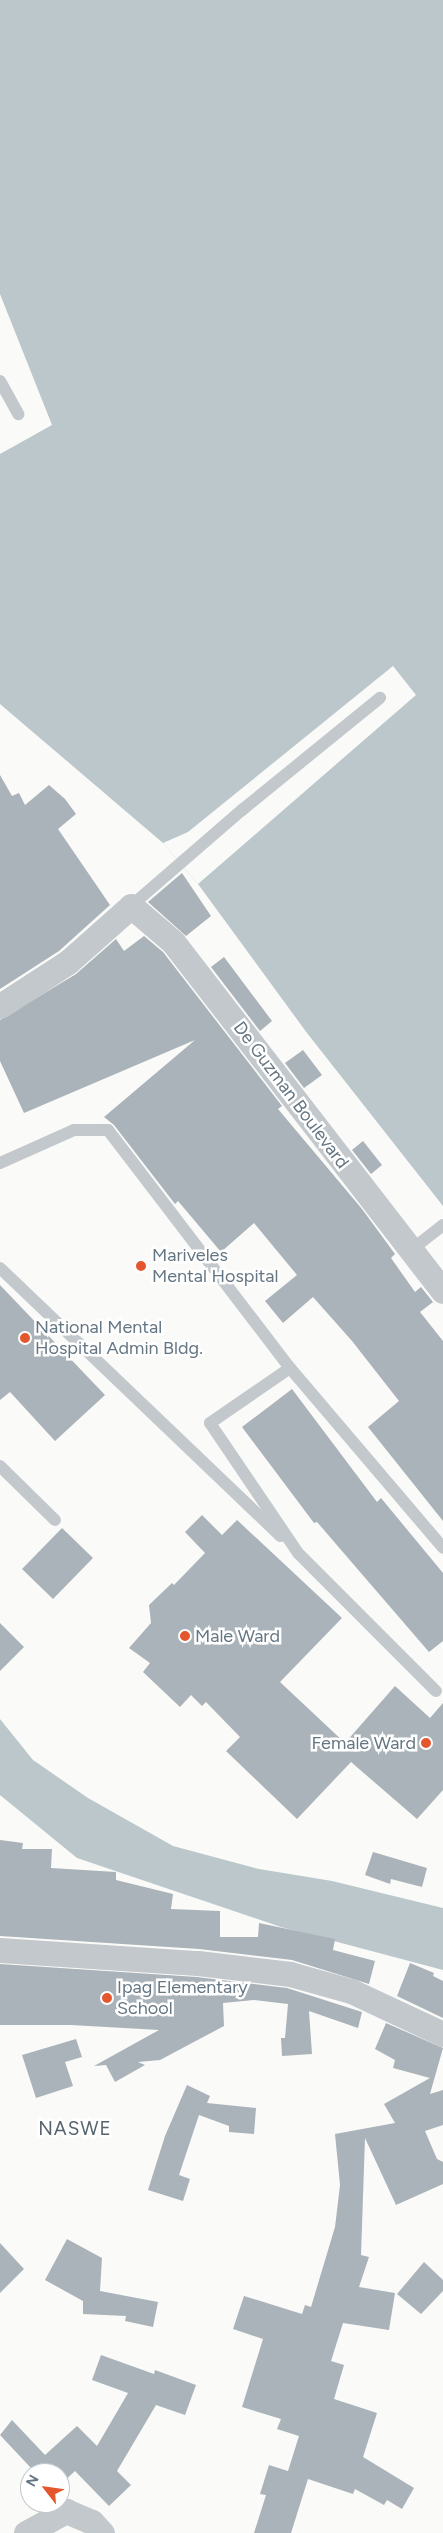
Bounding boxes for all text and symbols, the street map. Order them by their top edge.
street label: De Guzman Boulevard [229,1017,353,1173]
place label: Mariveles Mental Hospital [152,1245,279,1288]
marker: Mariveles Mental Hospital [134,1259,148,1273]
place label: National Mental Hospital Admin Bldg. [35,1317,203,1360]
marker: National Mental Hospital Admin Bldg. [19,1332,31,1344]
place label: Male Ward [195,1625,280,1647]
marker: Male Ward [179,1630,191,1642]
place label: Female Ward [311,1732,416,1754]
marker: Female Ward [420,1737,432,1749]
place label: Ipag Elementary School [117,1977,248,2020]
marker: Ipag Elementary School [101,1992,113,2004]
district label: NASWE [38,2118,112,2140]
north arrow [20,2463,70,2513]
text: N [22,2472,43,2490]

